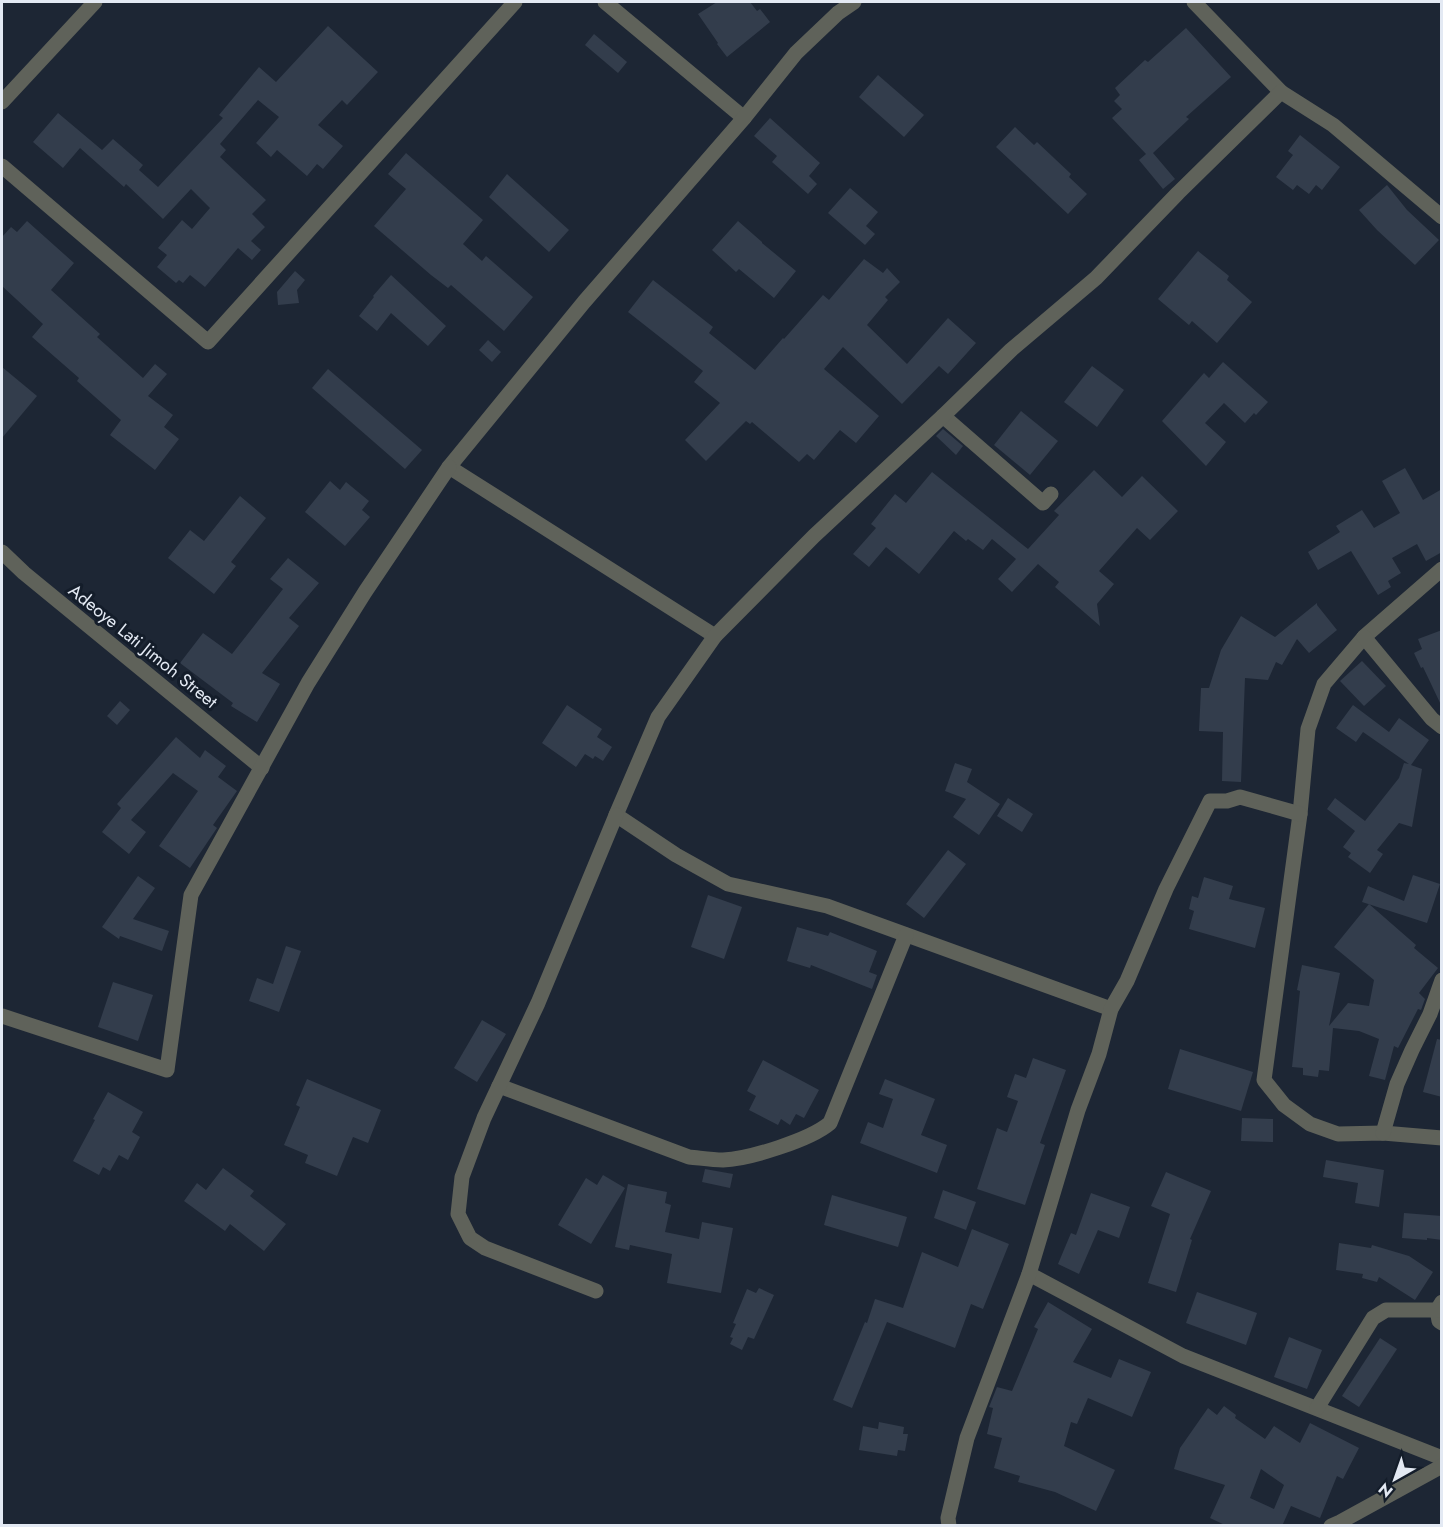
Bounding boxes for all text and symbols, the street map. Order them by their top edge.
street label: Adeoye Lati Jimoh Street [63,578,224,715]
north arrow [1365,1449,1425,1509]
text: N [1373,1477,1398,1503]

